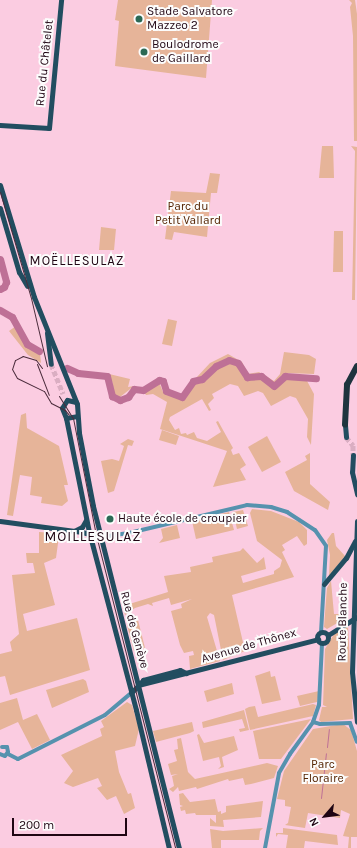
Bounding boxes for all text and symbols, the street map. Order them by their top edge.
place label: Stade Salvatore Mazzeo 2 [147,5,233,33]
marker: Stade Salvatore Mazzeo 2 [134,14,144,24]
street label: Rue du Châtelet [33,19,57,107]
place label: Boulodrome de Gaillard [152,38,219,66]
marker: Boulodrome de Gaillard [139,47,149,57]
park label: Parc du Petit Vallard [155,200,221,228]
district label: MOËLLESULAZ [30,253,124,269]
place label: Haute école de croupier [118,512,246,526]
marker: Haute école de croupier [105,514,115,524]
district label: MOILLESULAZ [44,529,142,545]
street label: Route Blanche [335,582,351,662]
street label: Rue de Genève [117,590,151,670]
street label: Avenue de Thônex [200,626,298,666]
park label: Parc Floraire [302,758,344,786]
north arrow [305,796,345,836]
scale bar [14,810,129,836]
text: N [306,815,322,828]
text: 200 m [19,818,54,832]

